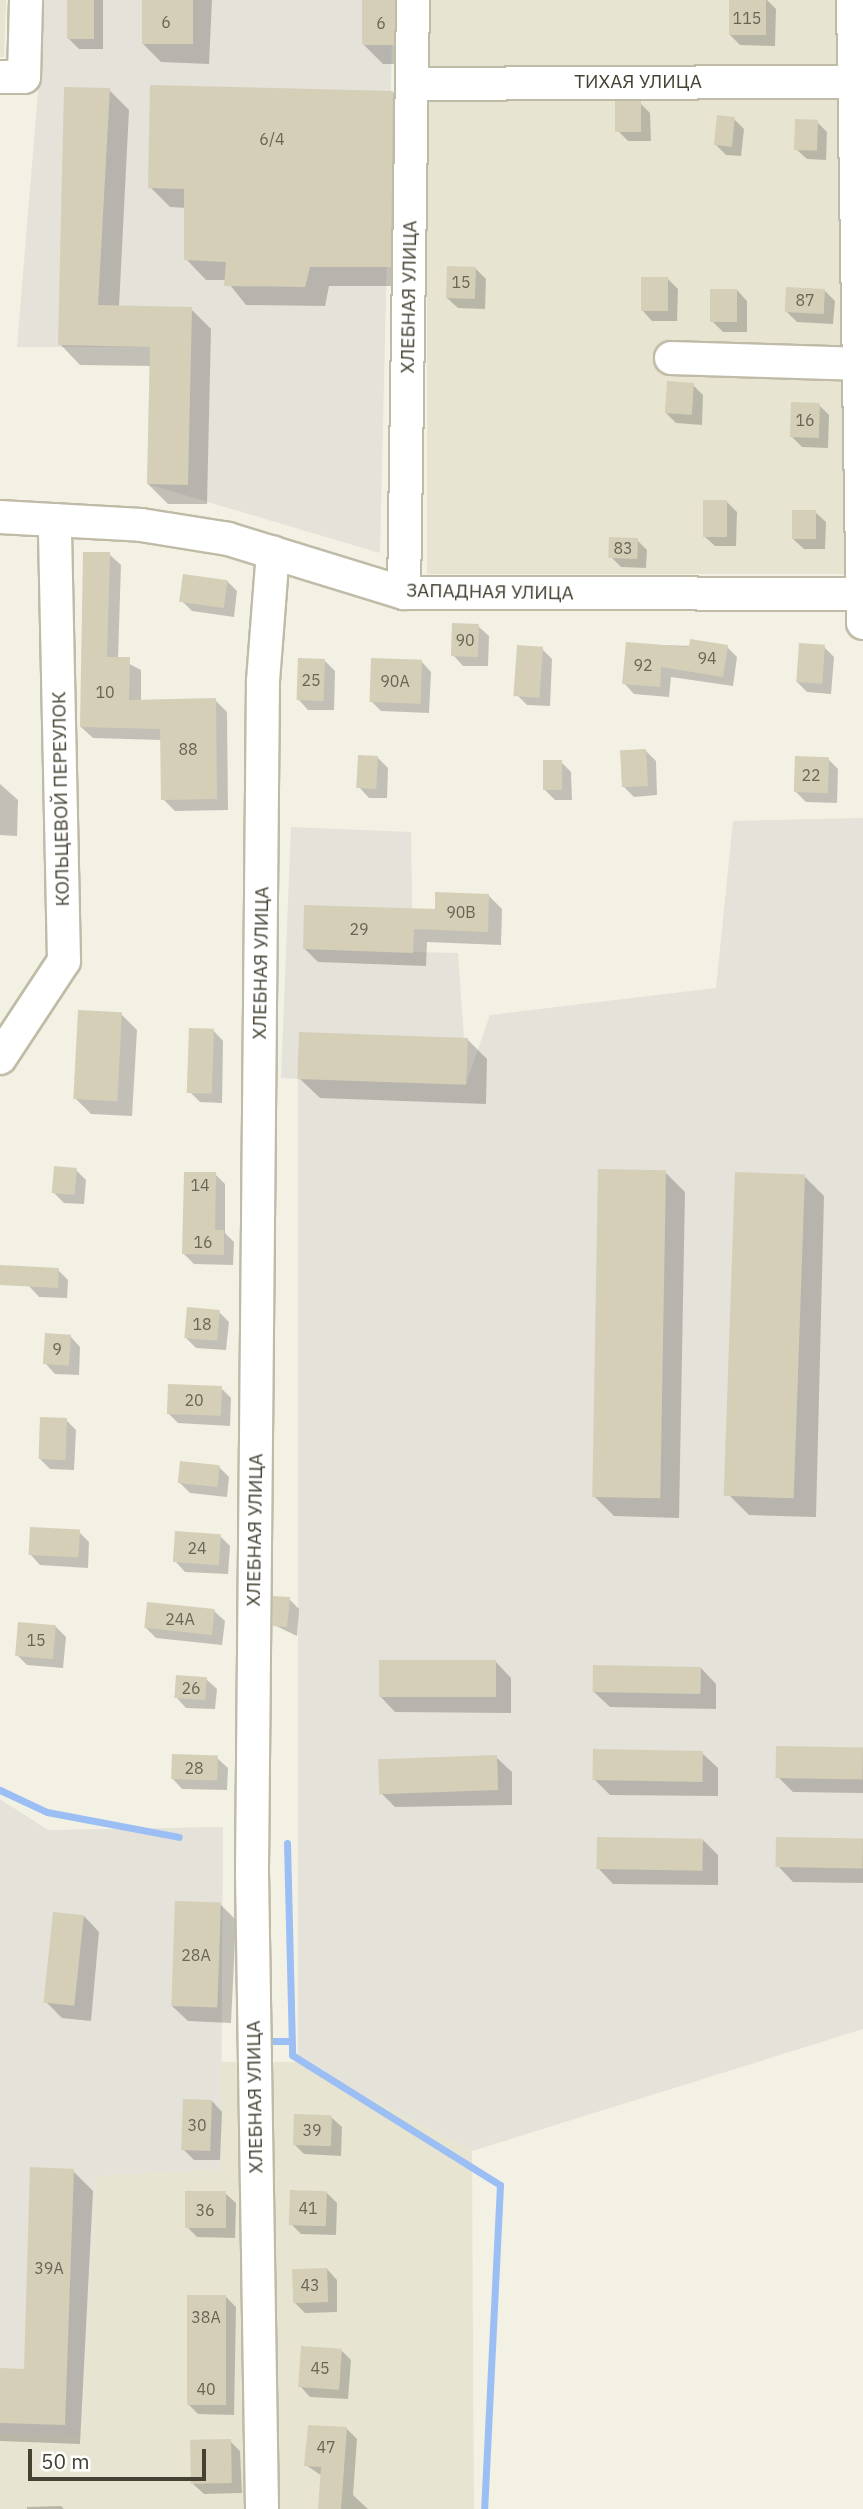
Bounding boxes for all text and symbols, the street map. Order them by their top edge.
house number: 115 [733,8,761,28]
house number: 6 [161,12,171,32]
house number: 6 [376,13,386,33]
street label: ТИХАЯ УЛИЦА [574,71,702,93]
house number: 6/4 [259,129,285,149]
street label: ХЛЕБНАЯ УЛИЦА [396,220,422,374]
house number: 15 [451,272,471,292]
house number: 87 [795,290,815,310]
house number: 16 [795,410,815,430]
house number: 83 [613,538,633,558]
street label: ЗАПАДНАЯ УЛИЦА [406,579,574,605]
house number: 90 [455,630,475,650]
house number: 94 [697,648,717,668]
house number: 92 [633,655,653,675]
house number: 25 [301,670,321,690]
house number: 90А [380,671,410,691]
house number: 10 [95,682,115,702]
street label: КОЛЬЦЕВОЙ ПЕРЕУЛОК [48,691,74,907]
house number: 88 [178,739,198,759]
house number: 22 [801,765,821,785]
street label: ХЛЕБНАЯ УЛИЦА [248,886,274,1040]
house number: 90В [446,902,476,922]
house number: 29 [349,919,369,939]
house number: 14 [190,1175,210,1195]
house number: 16 [193,1232,213,1252]
house number: 18 [192,1314,212,1334]
house number: 9 [52,1339,62,1359]
house number: 20 [184,1390,204,1410]
street label: ХЛЕБНАЯ УЛИЦА [242,1453,268,1607]
house number: 24 [187,1538,207,1558]
house number: 24А [165,1609,195,1629]
house number: 15 [26,1630,46,1650]
house number: 26 [181,1678,201,1698]
house number: 28 [184,1758,204,1778]
house number: 28А [181,1945,211,1965]
street label: ХЛЕБНАЯ УЛИЦА [242,2020,268,2174]
house number: 30 [187,2115,207,2135]
house number: 39 [302,2120,322,2140]
house number: 41 [298,2198,318,2218]
house number: 36 [195,2200,215,2220]
house number: 39А [34,2258,64,2278]
house number: 43 [300,2275,320,2295]
house number: 38А [191,2307,221,2327]
house number: 45 [310,2358,330,2378]
house number: 40 [196,2379,216,2399]
scale bar [32,2436,210,2480]
house number: 47 [316,2437,336,2457]
text: 50 m [41,2447,90,2475]

